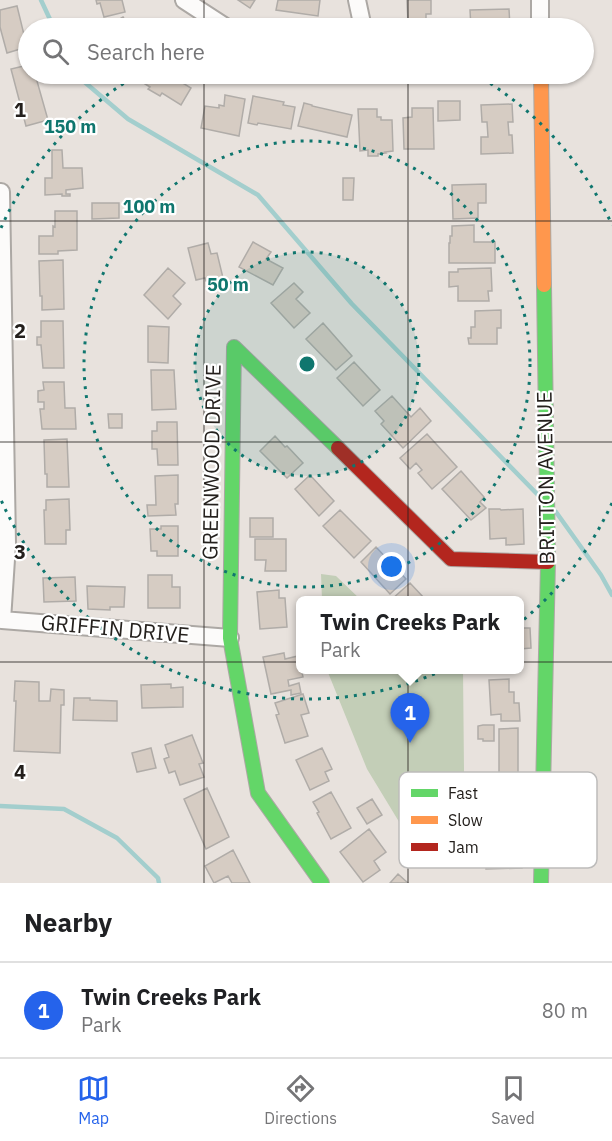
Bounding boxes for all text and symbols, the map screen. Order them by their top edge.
search box [18,18,594,84]
icon: search [39,35,72,68]
text: Search here [87,37,205,66]
text: 1 [14,96,26,123]
text: 150 m [44,115,96,138]
text: 100 m [123,195,175,218]
text: 50 m [207,273,249,296]
text: 2 [14,317,26,344]
centre of rings [297,354,317,374]
street label: GREENWOOD DRIVE [195,364,227,560]
street label: BRITTON AVENUE [529,391,561,565]
text: 3 [14,538,26,565]
your location [377,552,406,581]
popup [296,596,524,674]
text: Twin Creeks Park [320,607,500,636]
street label: GRIFFIN DRIVE [40,608,191,648]
text: Park [320,636,361,663]
pin: 1 [390,694,430,743]
text: 4 [14,758,26,785]
legend [399,772,597,868]
text: Fast [448,783,478,803]
text: Slow [448,810,483,830]
text: Jam [448,837,479,857]
text: Nearby [24,905,112,939]
text: Twin Creeks Park [81,982,261,1011]
text: 1 [38,997,50,1024]
text: 80 m [542,997,588,1024]
text: Park [81,1011,121,1038]
tab: Map [77,1072,110,1128]
tab: Directions [264,1072,337,1128]
tab: Saved [491,1072,535,1128]

